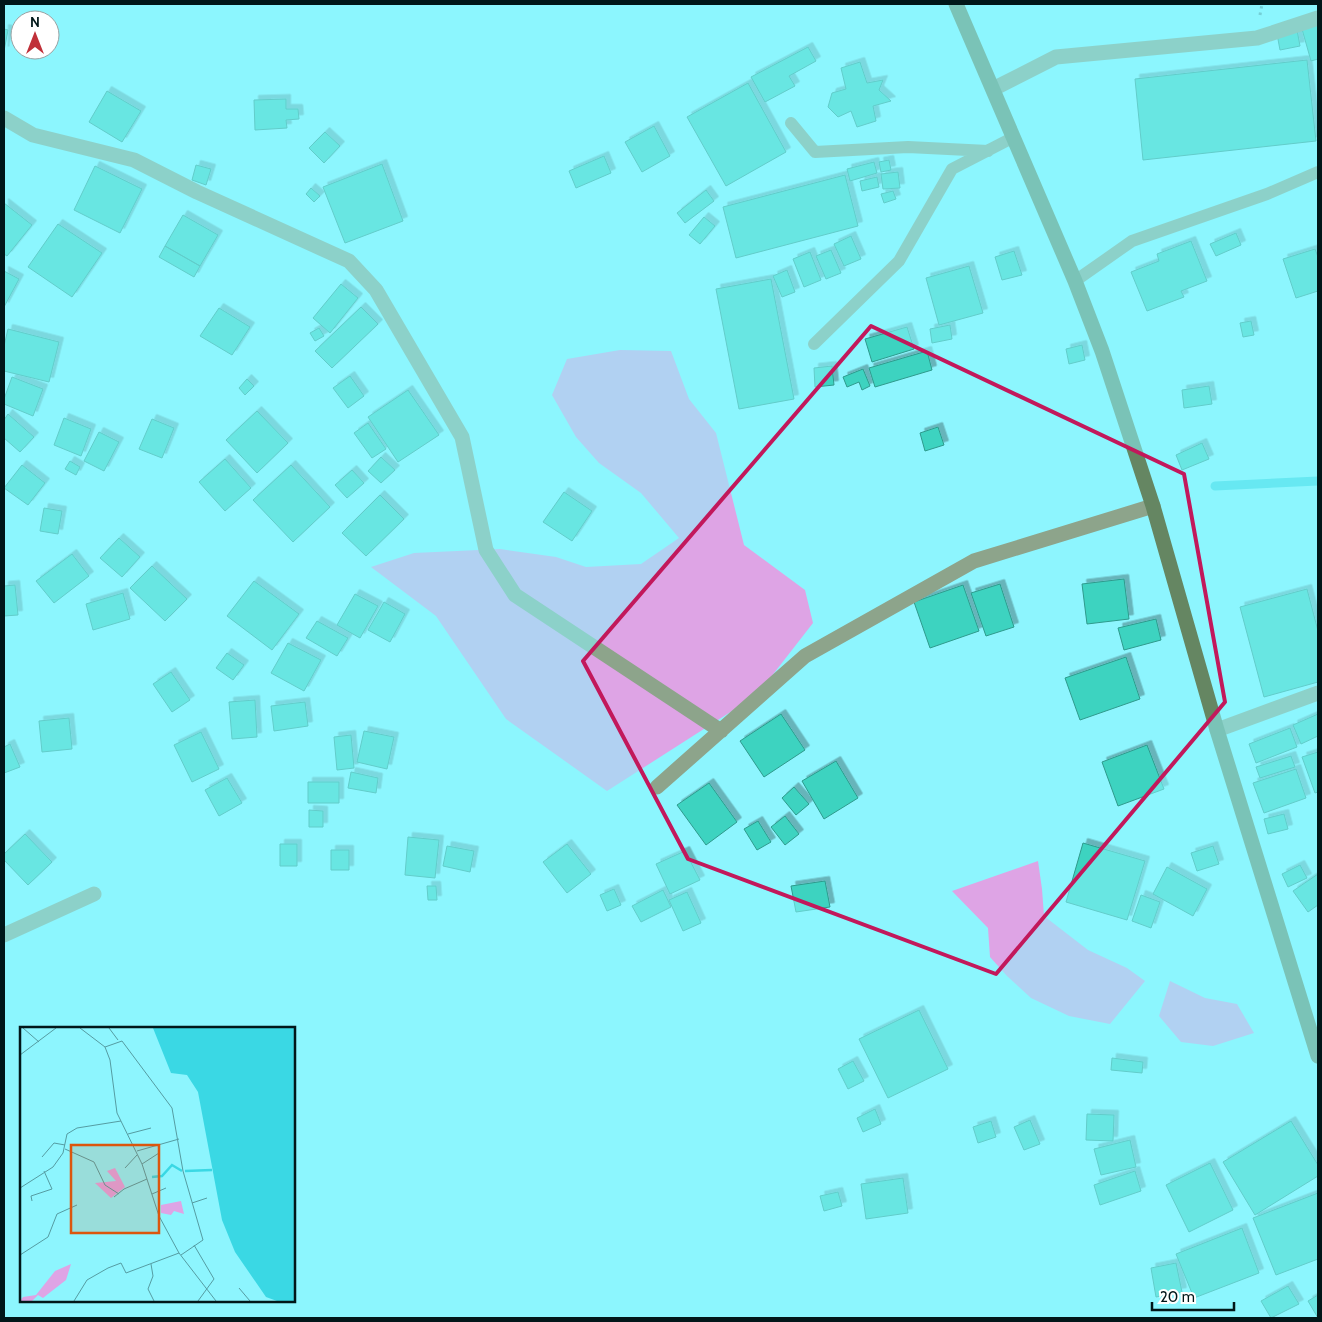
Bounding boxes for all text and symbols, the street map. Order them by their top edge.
north arrow [10,10,60,60]
text: N [30,13,40,31]
inset map [20,1027,295,1302]
scale bar [1152,1280,1234,1312]
text: 20 m [1160,1288,1195,1306]

